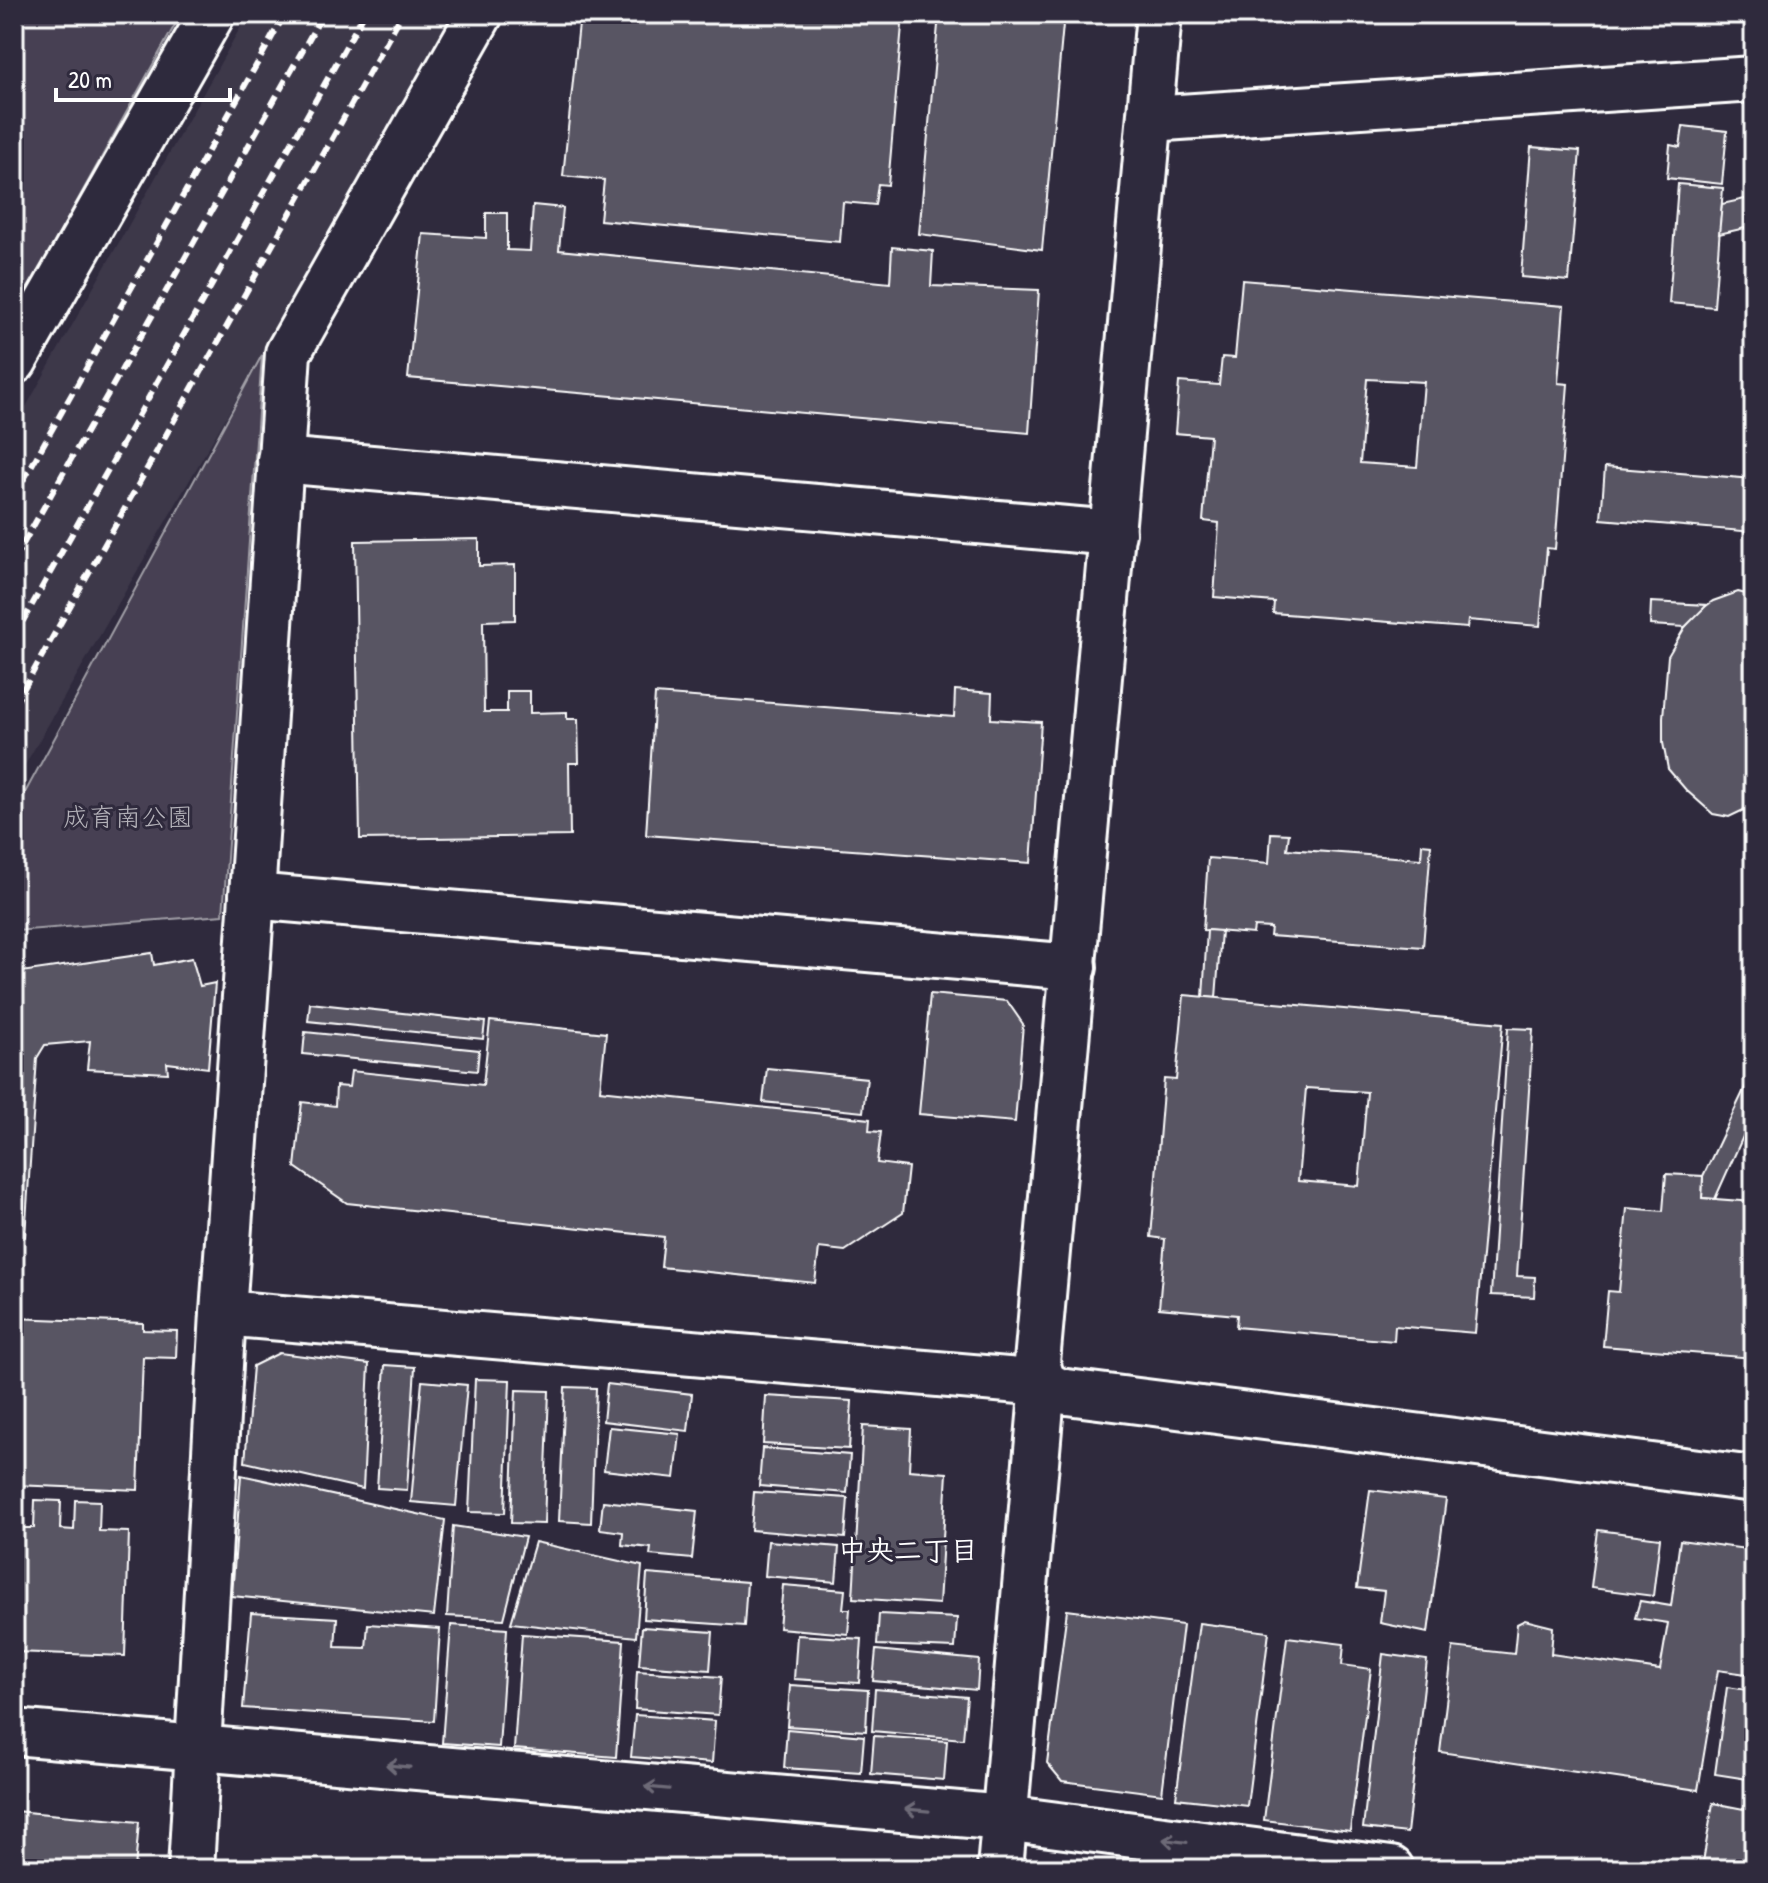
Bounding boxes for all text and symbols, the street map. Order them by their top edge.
scale bar [56,52,230,102]
text: 20 m [68,63,112,95]
park label: 成育南公園 [63,799,193,834]
district label: 中央二丁目 [838,1531,978,1569]
one-way arrow [386,1758,412,1773]
one-way arrow [645,1780,671,1795]
one-way arrow [904,1803,930,1818]
one-way arrow [1162,1834,1188,1849]

